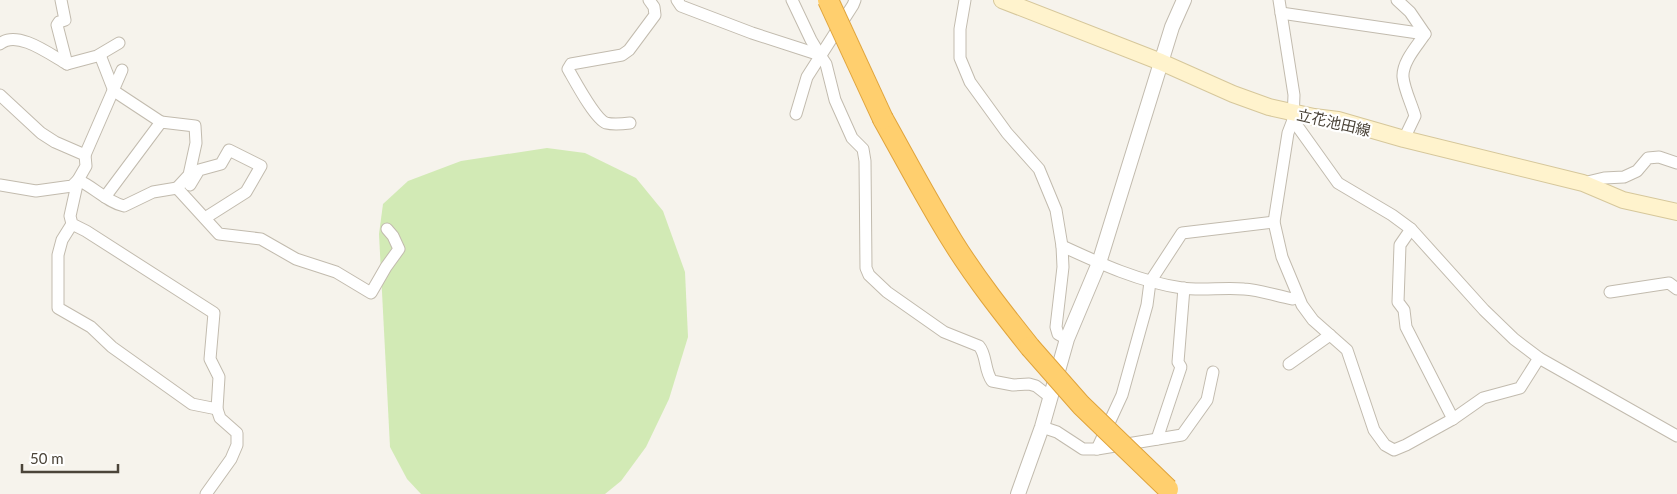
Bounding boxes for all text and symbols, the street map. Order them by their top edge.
street label: 立花池田線 [1295,105,1373,139]
scale bar [22,442,119,474]
text: 50 m [30,449,64,467]

